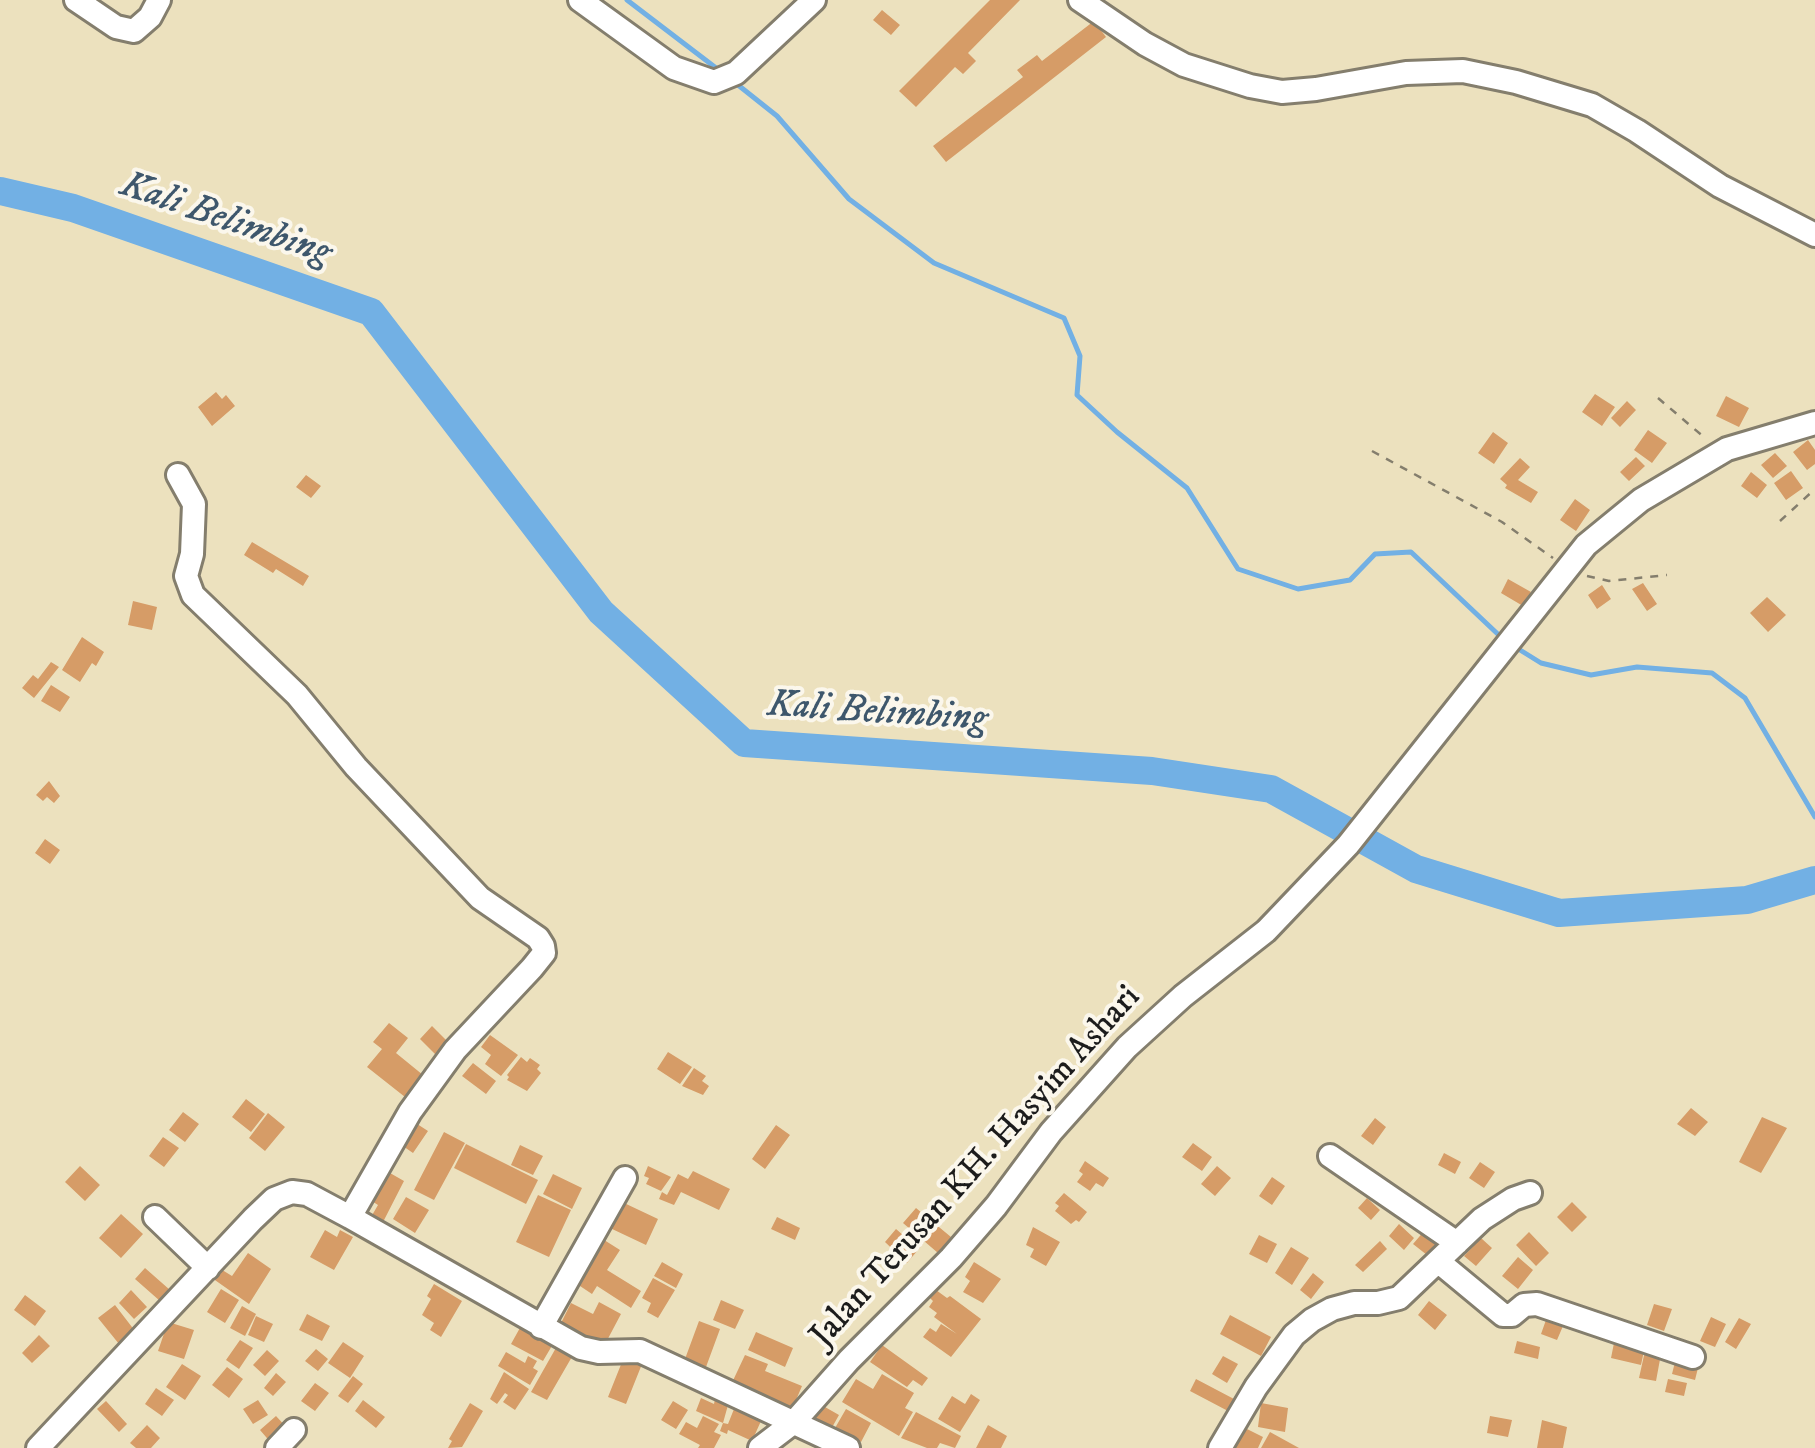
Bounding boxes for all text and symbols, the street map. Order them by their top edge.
water label: Kali Belimbing [114,164,336,278]
water label: Kali Belimbing [766,684,988,744]
street label: Jalan Terusan KH. Hasyim Ashari [803,978,1151,1358]

